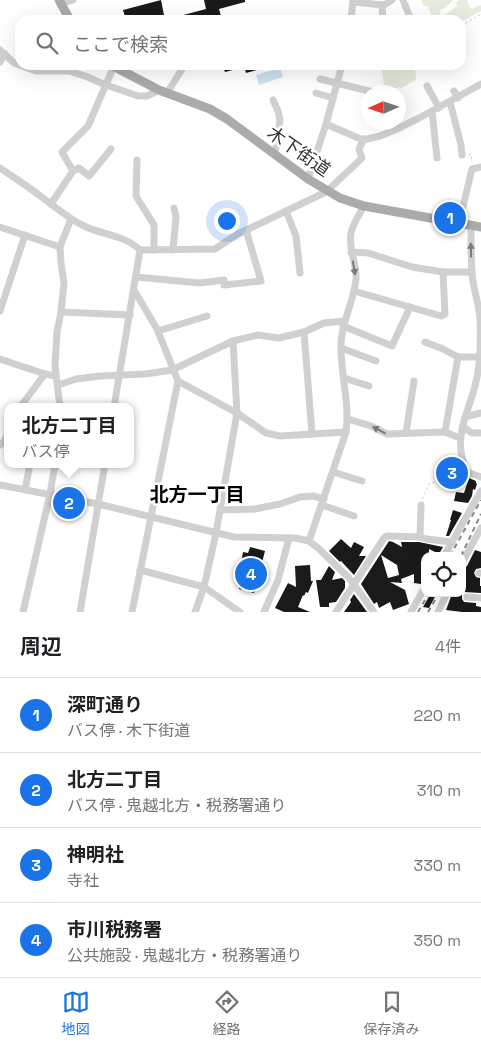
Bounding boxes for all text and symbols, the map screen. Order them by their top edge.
search box [15,15,466,70]
icon: search [33,29,61,57]
text: ここで検索 [73,32,168,57]
north arrow [361,85,406,130]
street label: 木下街道 [263,121,335,181]
pin: 1 [434,199,466,237]
your location [214,208,240,234]
one-way arrow [467,241,475,257]
one-way arrow [351,261,359,277]
popup [4,403,134,468]
text: 北方二丁目 [21,413,117,438]
one-way arrow [371,426,386,434]
text: バス停 [21,441,70,462]
pin: 3 [436,454,468,492]
district label: 北方一丁目 [149,482,245,507]
pin: 2 [53,484,85,522]
map controls [421,552,466,597]
button: locate [421,552,466,597]
pin: 4 [235,555,267,593]
text: 周辺 [20,633,62,660]
text: 4件 [435,636,461,657]
text: 深町通り [67,692,143,717]
text: 1 [32,705,40,726]
text: 220 m [414,705,461,726]
text: バス停 · 木下街道 [67,720,190,741]
text: 北方二丁目 [67,767,162,792]
text: 2 [31,780,41,801]
text: 310 m [417,780,461,801]
text: バス停 · 鬼越北方・税務署通り [67,795,286,816]
text: 神明社 [67,842,124,867]
text: 3 [31,855,41,876]
text: 330 m [414,855,461,876]
text: 寺社 [67,870,99,891]
text: 市川税務署 [67,917,162,942]
text: 4 [31,930,41,951]
text: 350 m [414,930,461,951]
text: 公共施設 · 鬼越北方・税務署通り [67,945,302,966]
tab: 地図 [62,988,90,1038]
tab: 経路 [213,988,241,1038]
tab: 保存済み [364,988,420,1038]

